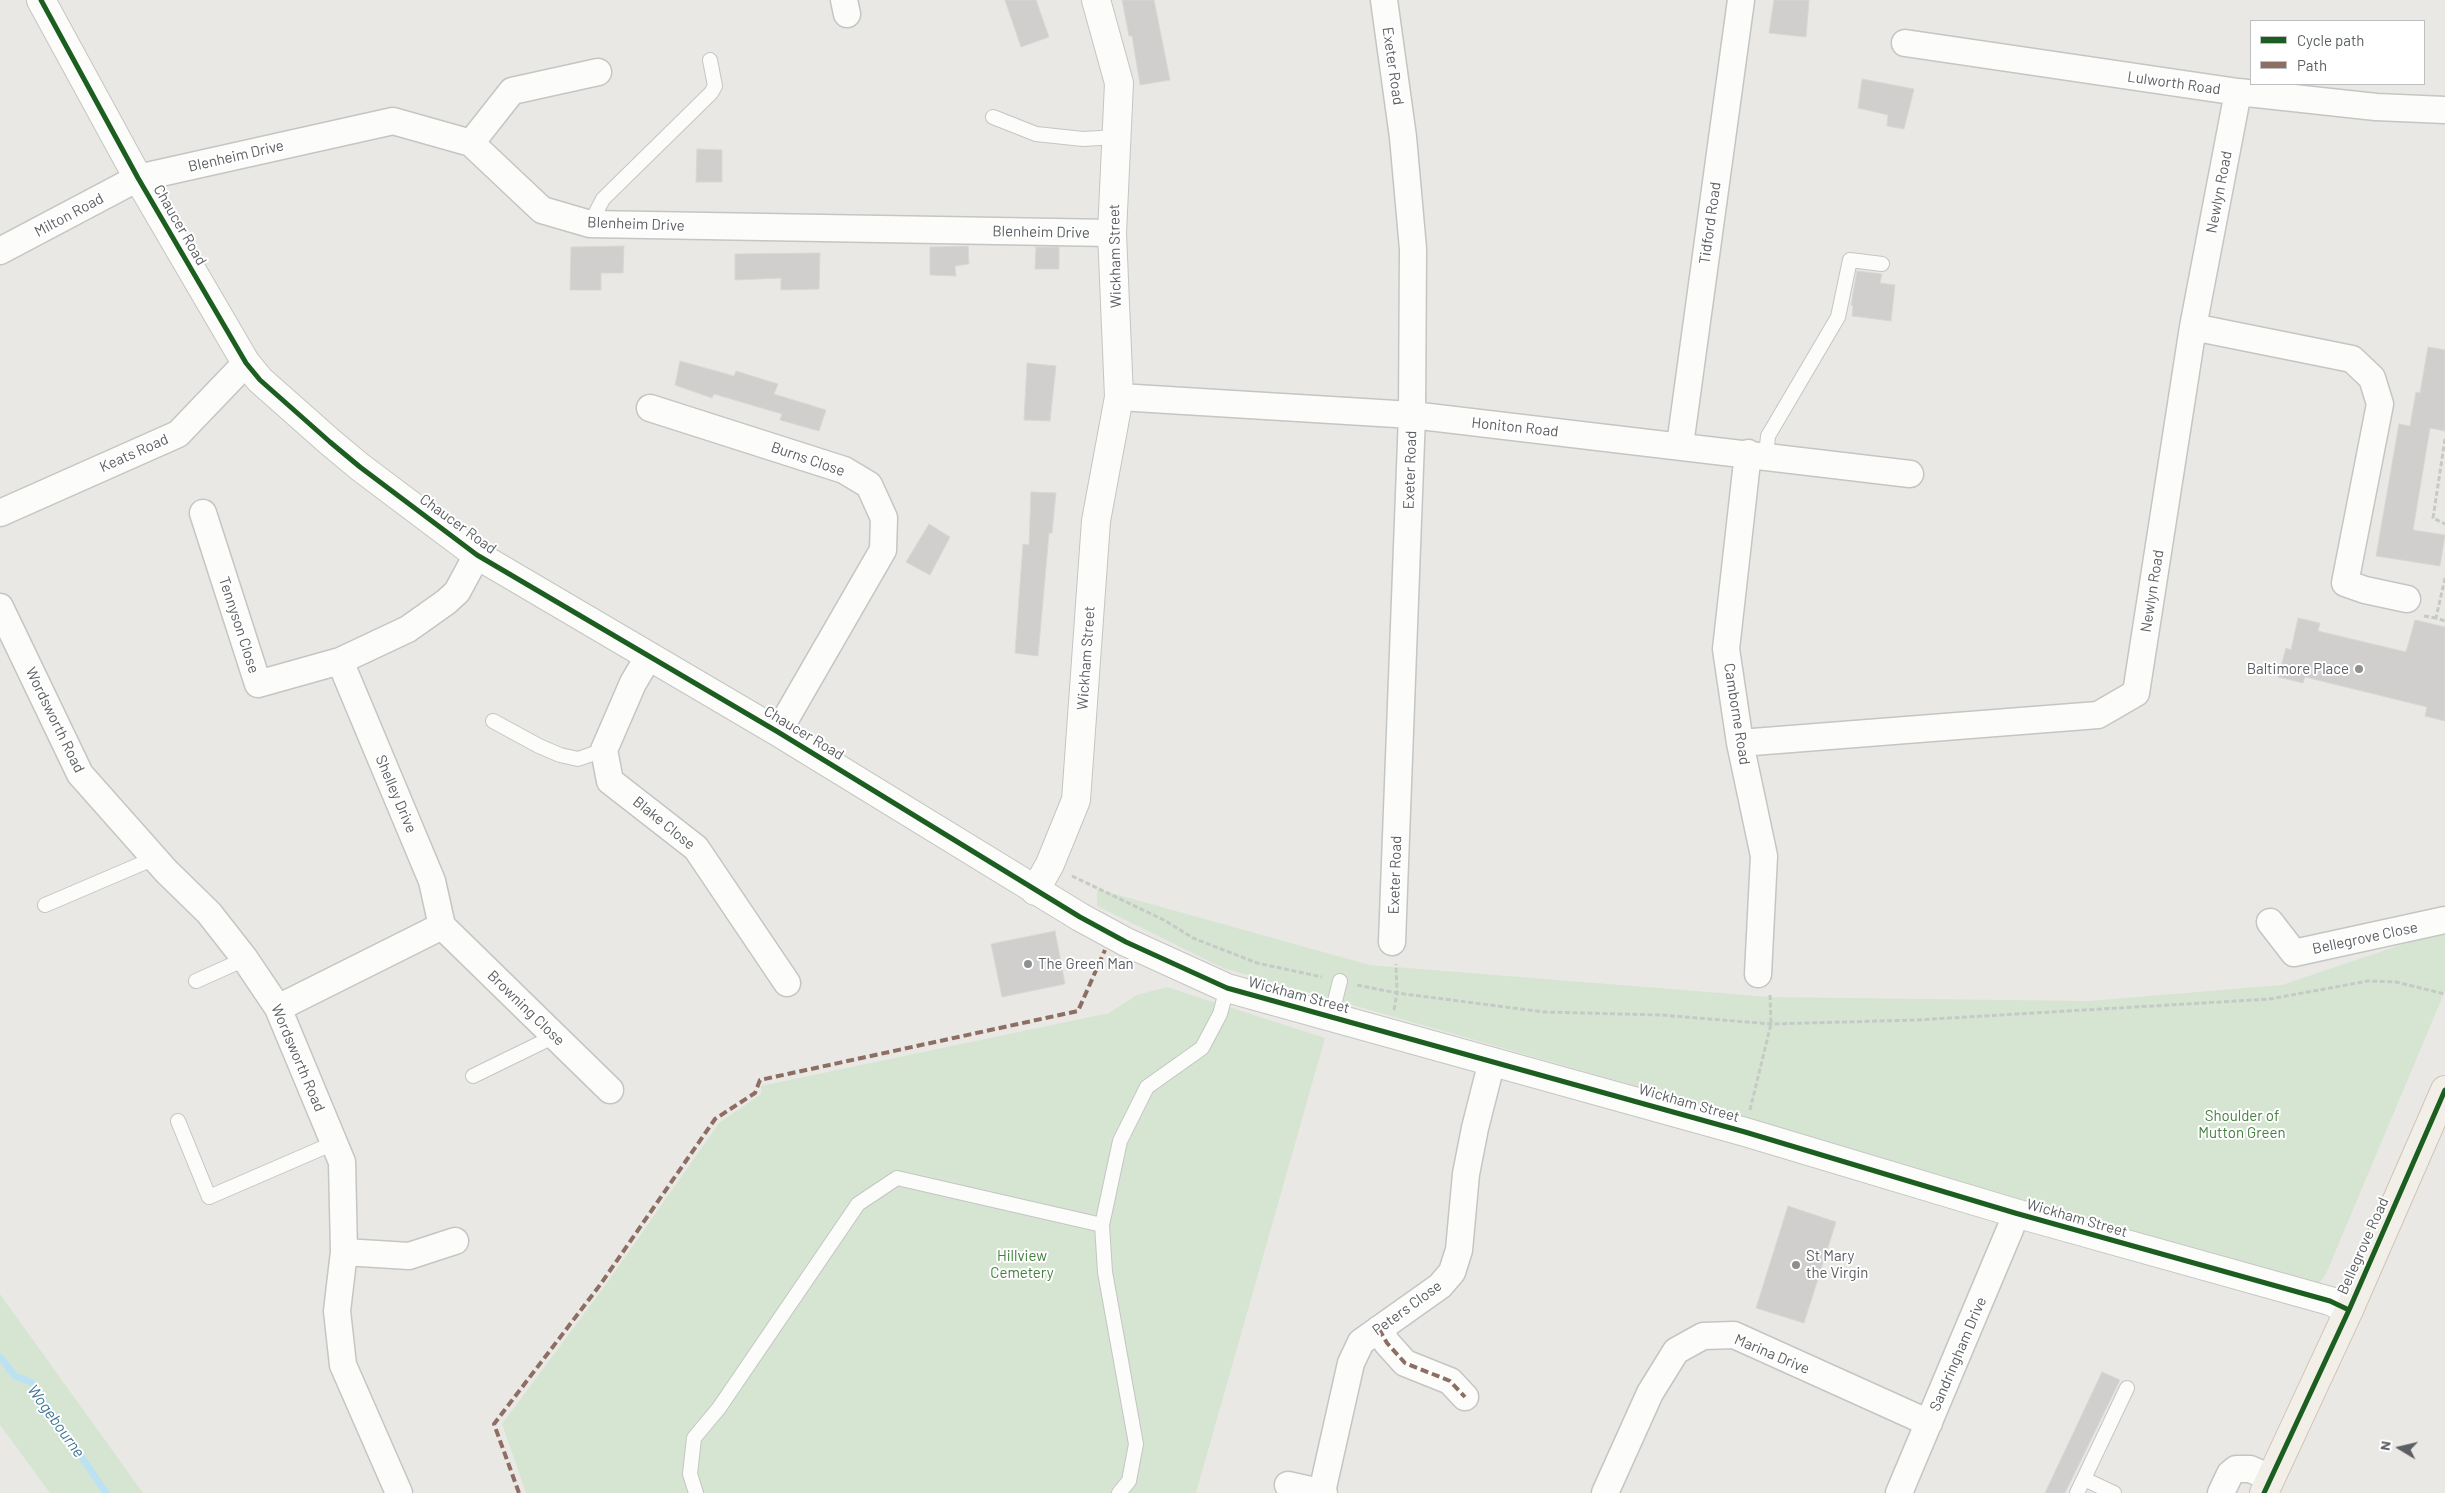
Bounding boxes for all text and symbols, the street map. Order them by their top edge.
legend [2250,20,2425,85]
street label: Exeter Road [1379,26,1407,106]
text: Cycle path [2297,31,2364,49]
text: Path [2297,56,2327,74]
street label: Lulworth Road [2126,68,2222,98]
street label: Blenheim Drive [186,136,286,176]
street label: Newlyn Road [2202,149,2236,235]
street label: Chaucer Road [150,181,210,269]
street label: Tidford Road [1695,181,1725,265]
street label: Milton Road [31,189,107,241]
street label: Wickham Street [1105,204,1125,308]
street label: Blenheim Drive [587,213,685,235]
street label: Blenheim Drive [992,222,1090,242]
street label: Honiton Road [1471,413,1559,441]
street label: Keats Road [97,430,171,476]
street label: Exeter Road [1400,430,1420,510]
street label: Burns Close [769,438,847,480]
street label: Chaucer Road [416,490,500,558]
street label: Newlyn Road [2137,548,2167,634]
street label: Tennyson Close [215,574,263,676]
street label: Wickham Street [1073,605,1099,711]
place label: Baltimore Place [2247,660,2349,678]
street label: Camborne Road [1720,662,1754,766]
marker: Baltimore Place [2353,663,2365,675]
street label: Wordsworth Road [22,664,88,776]
street label: Chaucer Road [761,702,847,764]
street label: Shelley Drive [372,752,420,836]
street label: Blake Close [629,793,699,853]
street label: Exeter Road [1385,835,1405,915]
street label: Bellegrove Close [2311,918,2419,958]
place label: The Green Man [1038,955,1134,973]
marker: The Green Man [1022,958,1034,970]
street label: Browning Close [484,967,568,1049]
street label: Wickham Street [1246,973,1352,1017]
street label: Wordsworth Road [267,1002,329,1114]
street label: Wickham Street [1636,1080,1742,1126]
park label: Shoulder of Mutton Green [2198,1107,2286,1142]
street label: Wickham Street [2024,1195,2130,1241]
street label: Bellegrove Road [2334,1195,2392,1297]
park label: Hillview Cemetery [990,1247,1054,1282]
place label: St Mary the Virgin [1806,1247,1868,1282]
marker: St Mary the Virgin [1790,1259,1802,1271]
street label: Peters Close [1369,1277,1445,1339]
street label: Sandringham Drive [1926,1294,1990,1414]
street label: Marina Drive [1732,1330,1812,1378]
water label: Wogebourne [23,1381,89,1461]
north arrow [2375,1423,2425,1473]
text: N [2376,1440,2394,1452]

